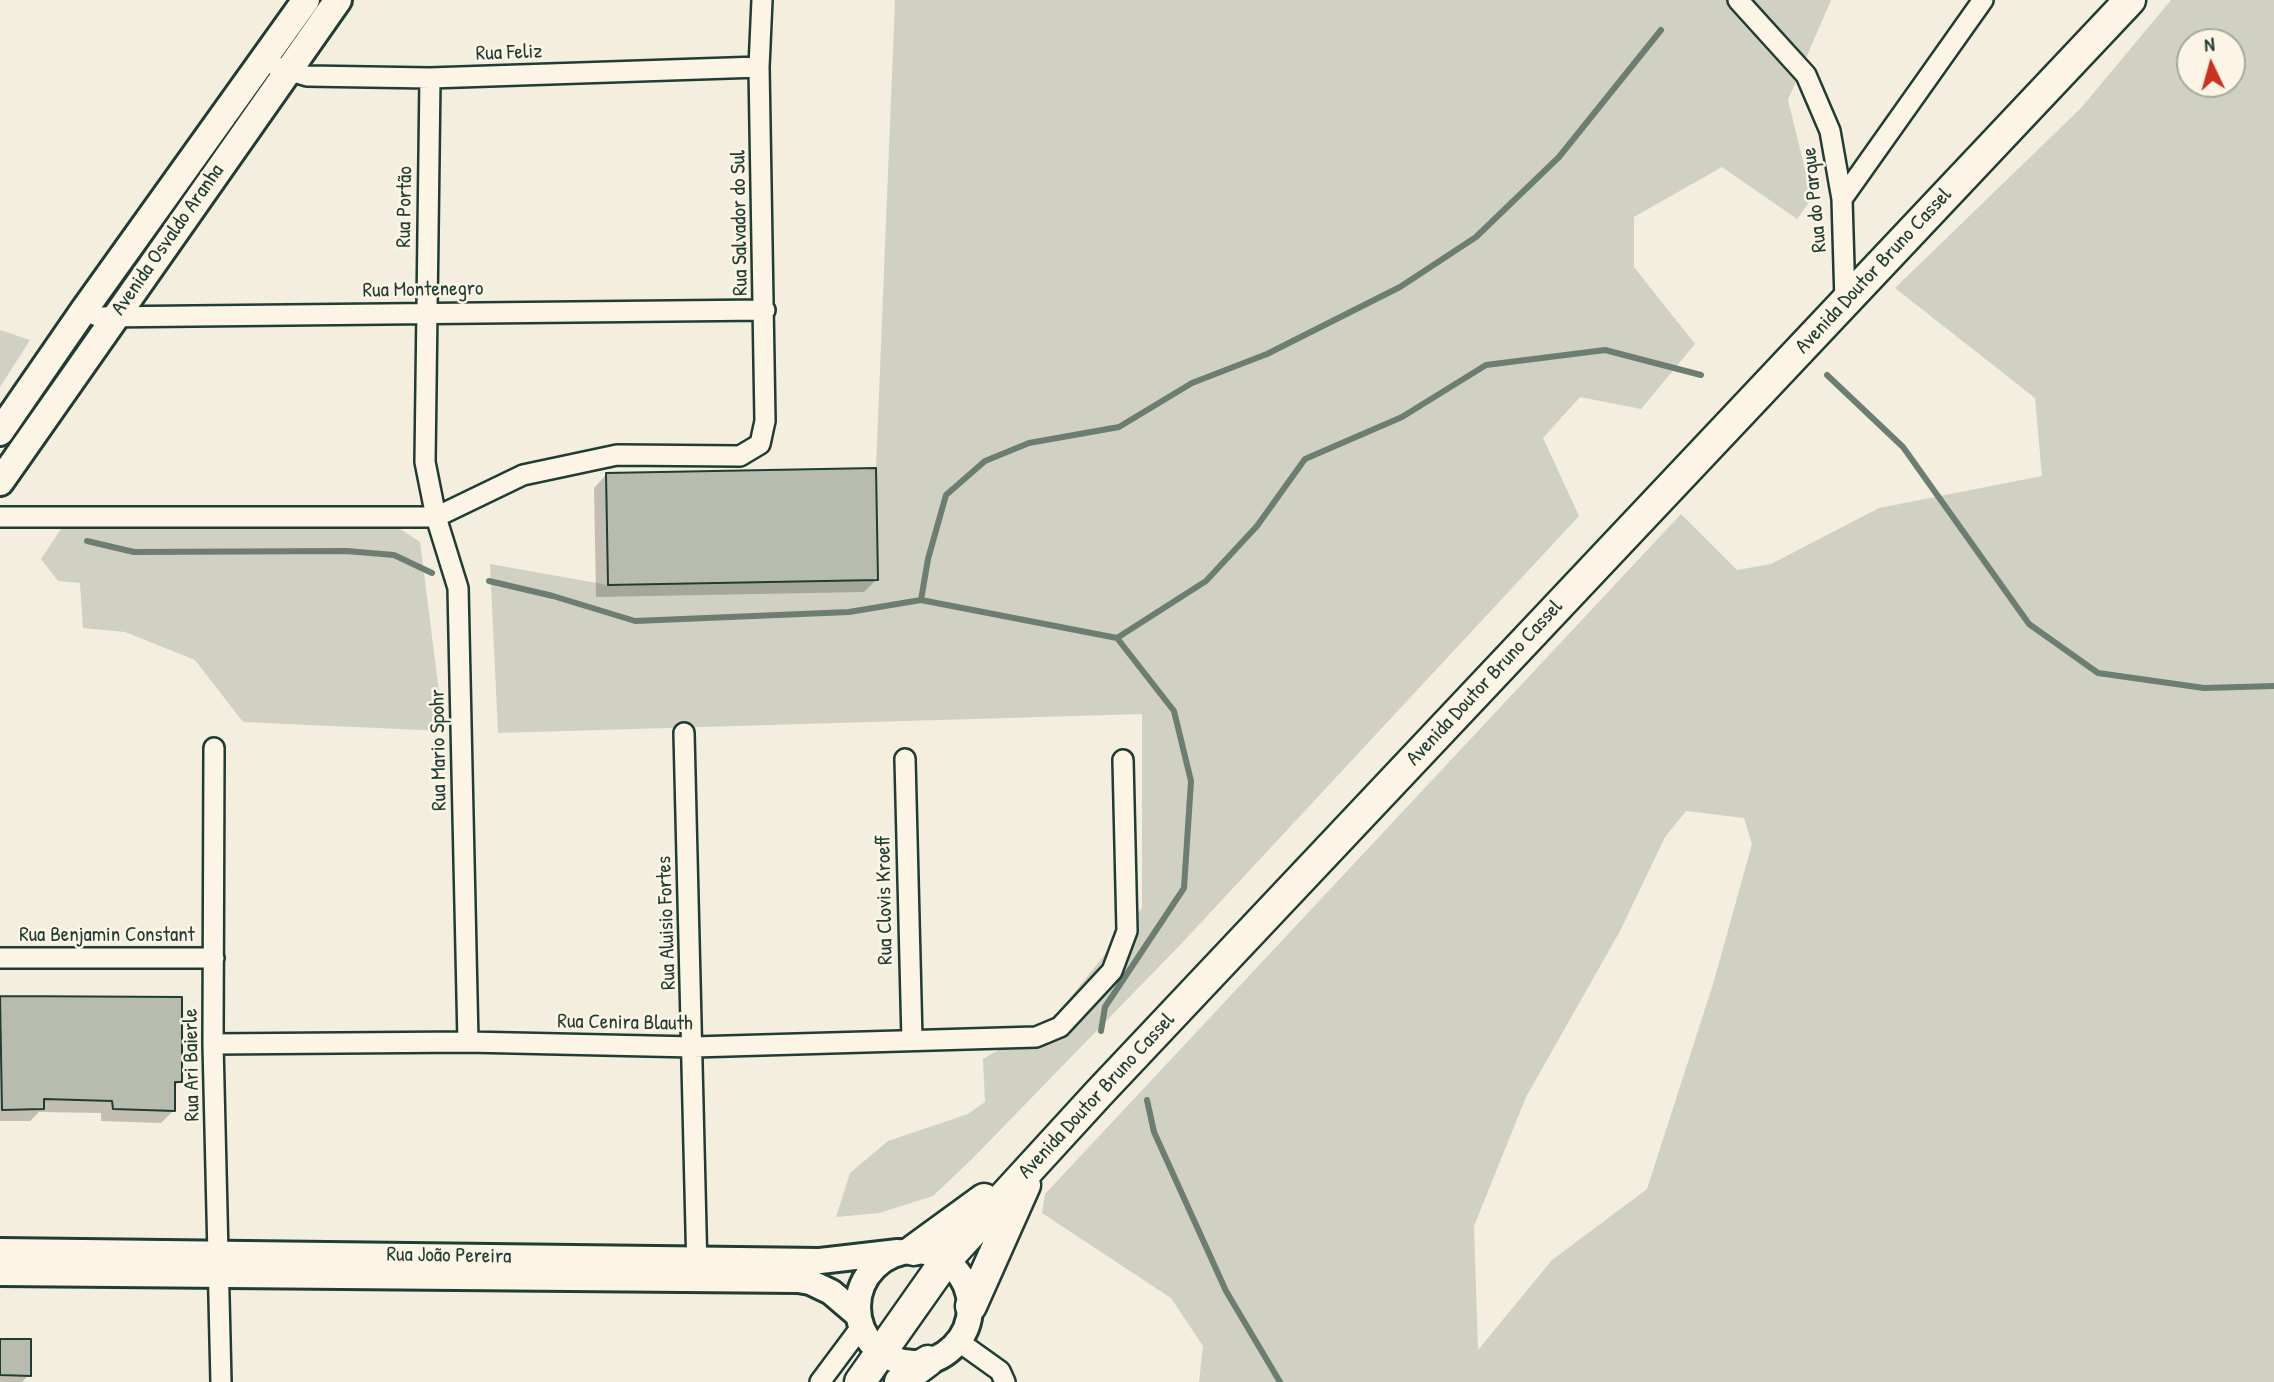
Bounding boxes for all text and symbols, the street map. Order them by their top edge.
north arrow [2176,28,2246,98]
text: N [2203,31,2216,57]
street label: Rua Feliz [475,39,543,67]
street label: Rua do Parque [1797,146,1833,254]
street label: Rua Salvador do Sul [726,150,754,296]
street label: Avenida Osvaldo Aranha [106,159,230,321]
street label: Rua Portão [392,166,418,248]
street label: Avenida Doutor Bruno Cassel [1791,183,1957,359]
street label: Rua Montenegro [362,276,484,304]
street label: Avenida Doutor Bruno Cassel [1402,595,1568,771]
street label: Rua Mario Spohr [425,689,453,811]
street label: Rua Clovis Kroeff [871,835,899,965]
street label: Rua Aluisio Fortes [652,856,682,990]
street label: Rua Benjamin Constant [19,922,195,948]
street label: Rua Ari Baierle [178,1008,206,1122]
street label: Avenida Doutor Bruno Cassel [1014,1008,1180,1184]
street label: Rua Cenira Blauth [557,1009,693,1037]
street label: Rua João Pereira [386,1242,512,1270]

